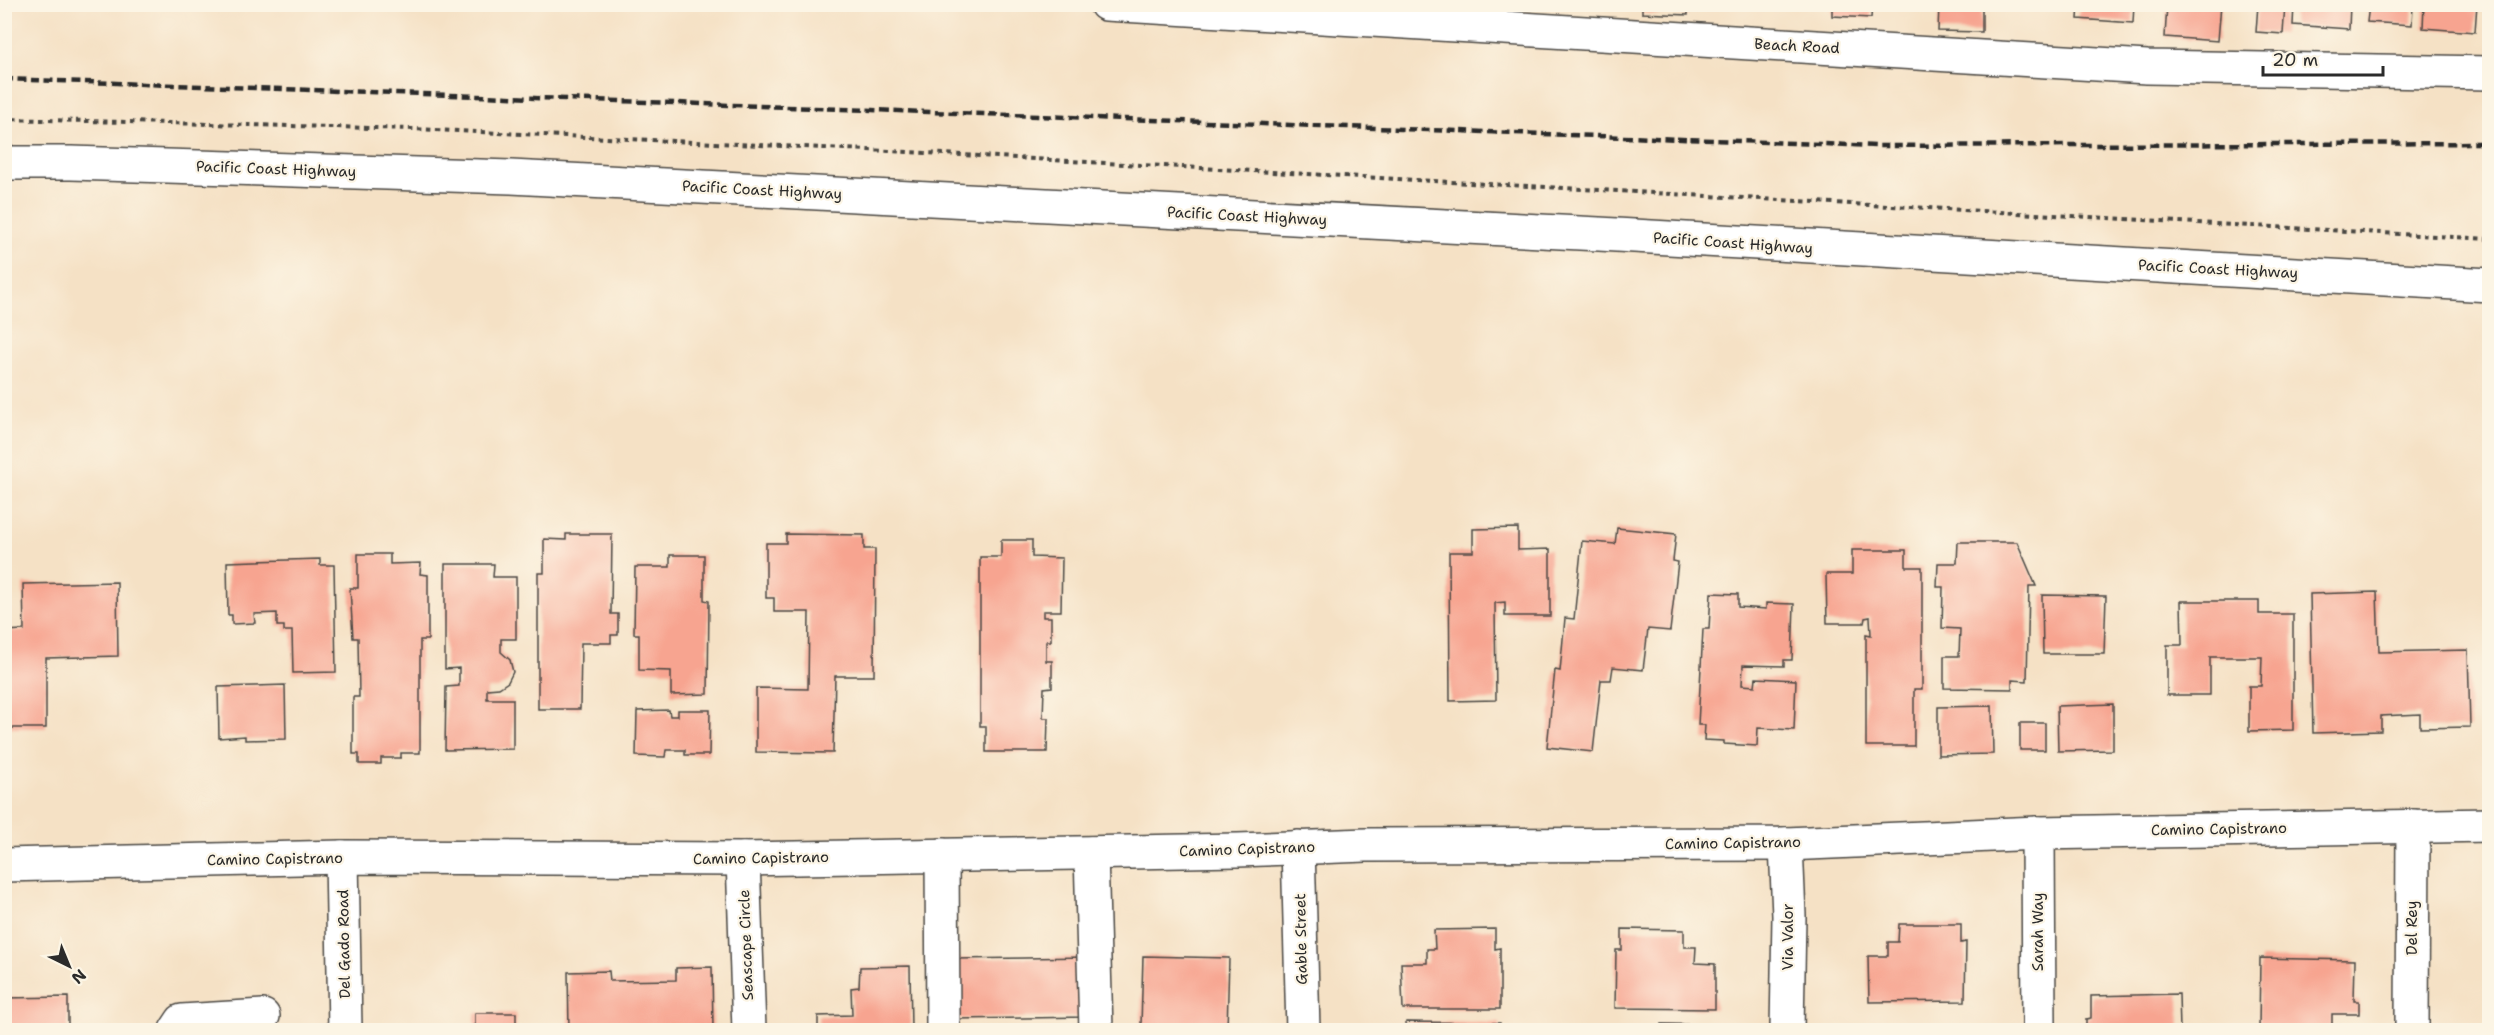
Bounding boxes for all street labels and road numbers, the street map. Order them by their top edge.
street label: Beach Road [1754,34,1841,58]
street label: Pacific Coast Highway [195,156,357,182]
street label: Pacific Coast Highway [681,176,843,204]
street label: Pacific Coast Highway [1166,202,1328,230]
street label: Pacific Coast Highway [1652,227,1814,259]
street label: Pacific Coast Highway [2137,255,2299,283]
street label: Camino Capistrano [2151,818,2287,840]
street label: Camino Capistrano [1665,832,1801,854]
street label: Camino Capistrano [1179,837,1315,861]
street label: Camino Capistrano [693,847,829,869]
street label: Camino Capistrano [207,848,343,870]
street label: Del Gado Road [333,889,355,999]
street label: Seascape Circle [734,889,758,1001]
street label: Gable Street [1290,893,1312,985]
street label: Sarah Way [2028,893,2048,971]
street label: Del Rey [2402,901,2422,955]
street label: Via Valor [1778,903,1798,971]

